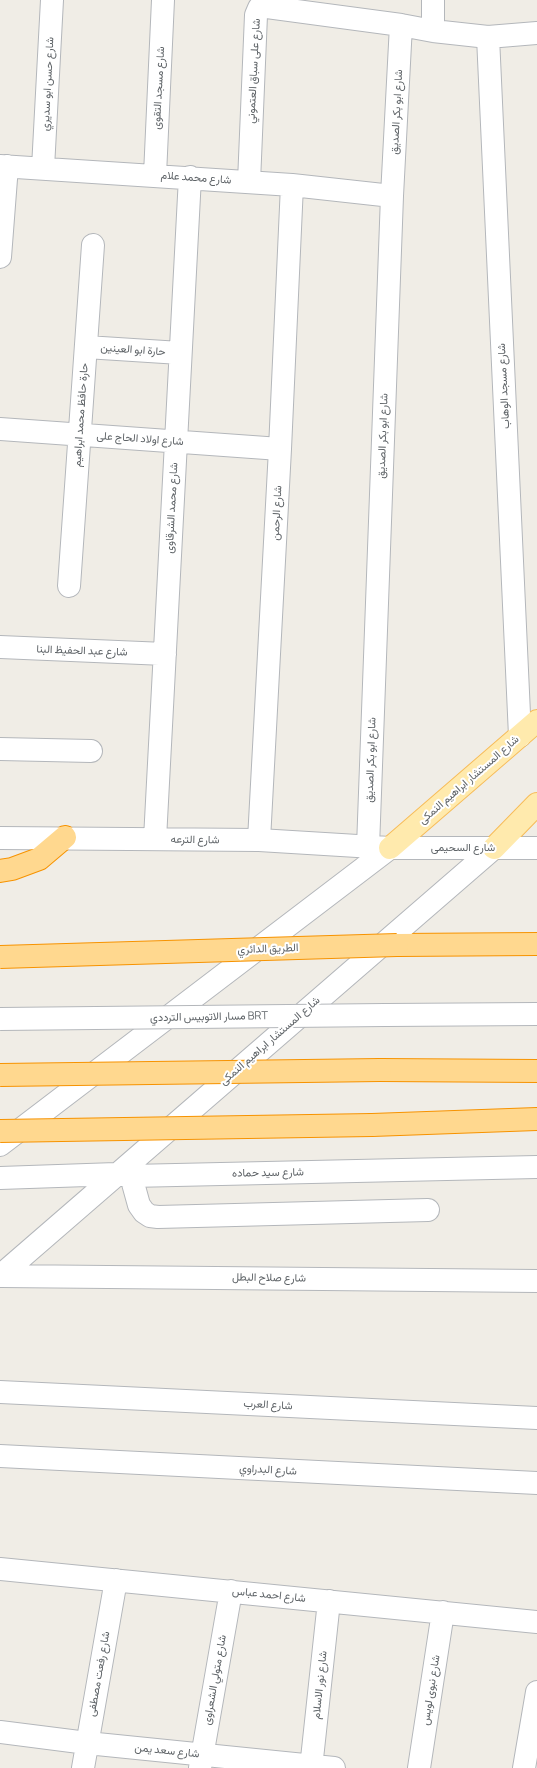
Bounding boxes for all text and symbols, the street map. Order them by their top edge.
street label: شارع على سباق العتموني [245,18,263,124]
street label: شارع حسن ابو سديري [39,37,57,131]
street label: شارع مسجد التقوى [150,46,168,130]
street label: شارع ابو بكر الصديق [388,69,406,155]
street label: شارع محمد علام [160,169,232,187]
street label: حارة ابو العينين [100,341,166,359]
street label: شارع مسجد الوهاب [495,343,513,429]
street label: حارة حافظ محمد ابراهيم [71,362,91,468]
street label: شارع ابو بكر الصديق [375,393,391,479]
street label: شارع اولاد الحاج على [96,429,184,449]
street label: شارع محمد الشرقاوى [163,462,181,554]
street label: شارع الرحمن [269,485,285,541]
street label: شارع عبد الحفيظ البنا [36,643,128,659]
street label: شارع ابو بكر الصديق [363,717,379,803]
street label: شارع المستشار ابراهيم النمكى [416,733,522,827]
street label: شارع الترعه [170,833,220,847]
street label: شارع السحيمى [431,841,495,855]
street label: الطريق الدائري [237,941,299,957]
street label: شارع المستشار ابراهيم النمكى [217,994,323,1088]
street label: مسار الاتوبيس الترددي BRT [150,1009,268,1025]
street label: شارع سيد حماده [232,1166,304,1180]
street label: شارع صلاح البطل [232,1271,306,1285]
street label: شارع العرب [243,1397,293,1413]
street label: شارع البدراوي [239,1462,297,1478]
street label: شارع احمد عباس [232,1585,306,1605]
street label: شارع رفعت مصطفى [85,1630,113,1718]
street label: شارع متولي الشعراوى [201,1634,229,1726]
street label: شارع نور الاسلام [310,1650,330,1720]
street label: شارع نبوى لويس [419,1654,443,1726]
street label: شارع سعد يمن [134,1741,200,1761]

